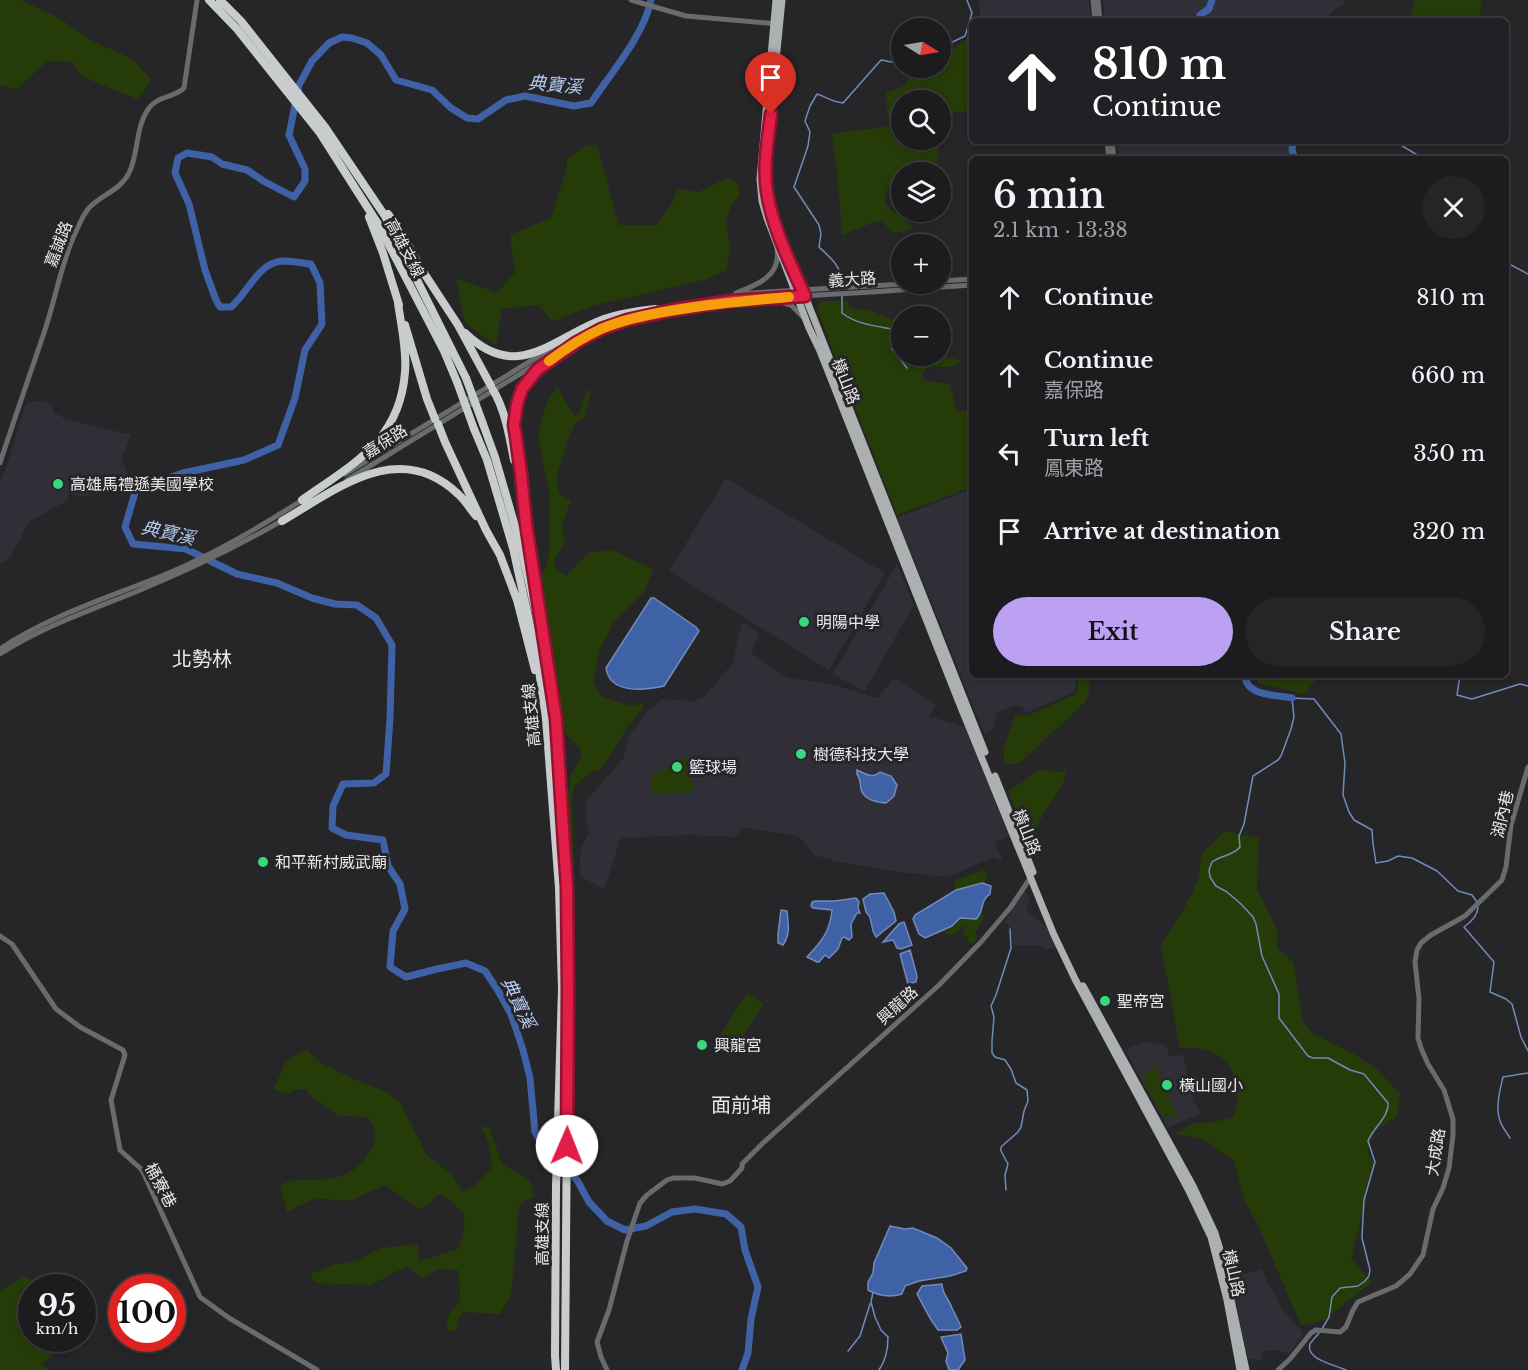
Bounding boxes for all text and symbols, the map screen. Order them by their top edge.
north arrow [891,18,951,78]
map controls [891,18,951,366]
text: 810 m [1092,38,1226,90]
icon: ahead [993,42,1071,120]
pin [745,52,796,114]
icon: arrive [754,61,787,94]
water label: 典寶溪 [527,72,586,99]
button: search [891,90,951,150]
text: Continue [1092,90,1222,123]
button: layers [891,162,951,222]
text: 6 min [993,173,1105,218]
button: close [1422,176,1485,239]
street label: 高雄支線 [381,215,429,281]
street label: 嘉誠路 [40,218,76,270]
text: 2.1 km · 13:38 [993,218,1128,242]
button: + [891,234,951,294]
street label: 義大路 [827,267,877,291]
icon: ahead [993,281,1026,314]
text: Continue [1044,284,1153,311]
text: 810 m [1416,284,1485,311]
button: − [891,306,951,366]
text: Continue [1044,347,1153,374]
street label: 橫山路 [828,355,864,407]
icon: ahead [993,359,1026,392]
text: 660 m [1411,362,1485,389]
text: 嘉保路 [1044,378,1104,402]
street label: 嘉保路 [359,420,411,462]
text: Turn left [1044,425,1149,452]
icon: left [993,437,1026,470]
text: 350 m [1413,440,1485,467]
text: 鳳東路 [1044,456,1104,480]
place label: 高雄馬禮遜美國學校 [70,474,214,494]
marker: 高雄馬禮遜美國學校 [51,477,65,491]
icon: arrive [993,515,1026,548]
water label: 典寶溪 [139,516,200,550]
text: Arrive at destination [1044,518,1281,545]
text: 320 m [1412,518,1485,545]
button: Exit [993,597,1233,666]
button: Share [1245,597,1485,666]
place label: 明陽中學 [816,612,880,632]
marker: 明陽中學 [797,615,811,629]
district label: 北勢林 [172,647,232,671]
street label: 高雄支線 [518,682,544,748]
place label: 樹德科技大學 [813,744,909,764]
marker: 樹德科技大學 [794,747,808,761]
place label: 籃球場 [689,757,737,777]
marker: 籃球場 [670,760,684,774]
street label: 湖內巷 [1487,788,1517,840]
street label: 橫山路 [1009,806,1045,858]
place label: 和平新村威武廟 [275,852,387,872]
marker: 和平新村威武廟 [256,855,270,869]
water label: 典寶溪 [496,974,541,1035]
street label: 興龍路 [872,982,922,1028]
place label: 聖帝宮 [1117,991,1165,1011]
marker: 聖帝宮 [1098,994,1112,1008]
place label: 興龍宮 [714,1035,762,1055]
marker: 興龍宮 [695,1038,709,1052]
place label: 橫山國小 [1179,1075,1243,1095]
marker: 橫山國小 [1160,1078,1174,1092]
district label: 面前埔 [711,1093,771,1117]
position arrow [535,1114,599,1178]
street label: 大成路 [1421,1127,1449,1177]
street label: 桶寮巷 [141,1159,181,1211]
street label: 高雄支線 [532,1202,552,1266]
street label: 橫山路 [1219,1247,1249,1299]
speed limit sign: 100 [108,1274,186,1352]
text: 95 [38,1287,76,1324]
text: km/h [36,1319,78,1338]

